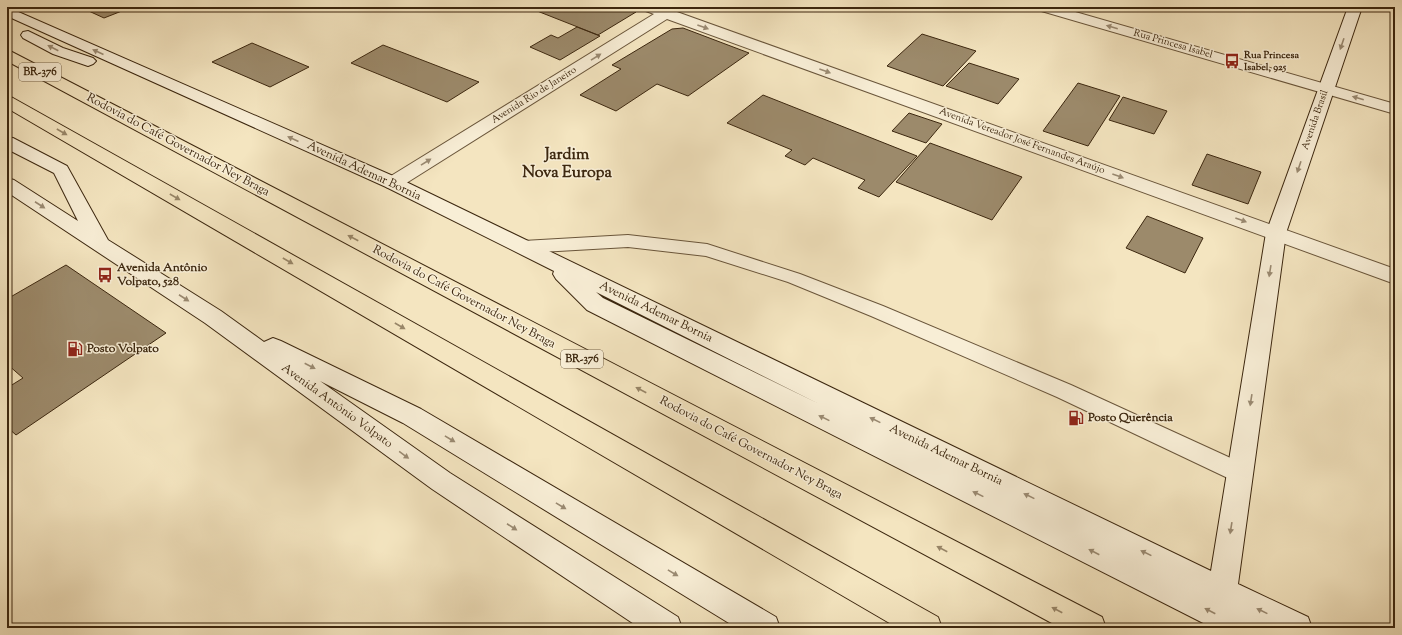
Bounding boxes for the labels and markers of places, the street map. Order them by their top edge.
place label: Rua Princesa Isabel, 925 [1243,48,1299,75]
bus stop icon: Rua Princesa Isabel, 925 [1223,52,1241,70]
place label: Avenida Antônio Volpato, 528 [116,259,208,291]
bus stop icon: Avenida Antônio Volpato, 528 [96,266,114,284]
fuel station icon: Posto Volpato [66,340,84,358]
place label: Posto Volpato [86,340,159,358]
fuel station icon: Posto Querência [1067,409,1085,427]
place label: Posto Querência [1087,409,1173,427]

